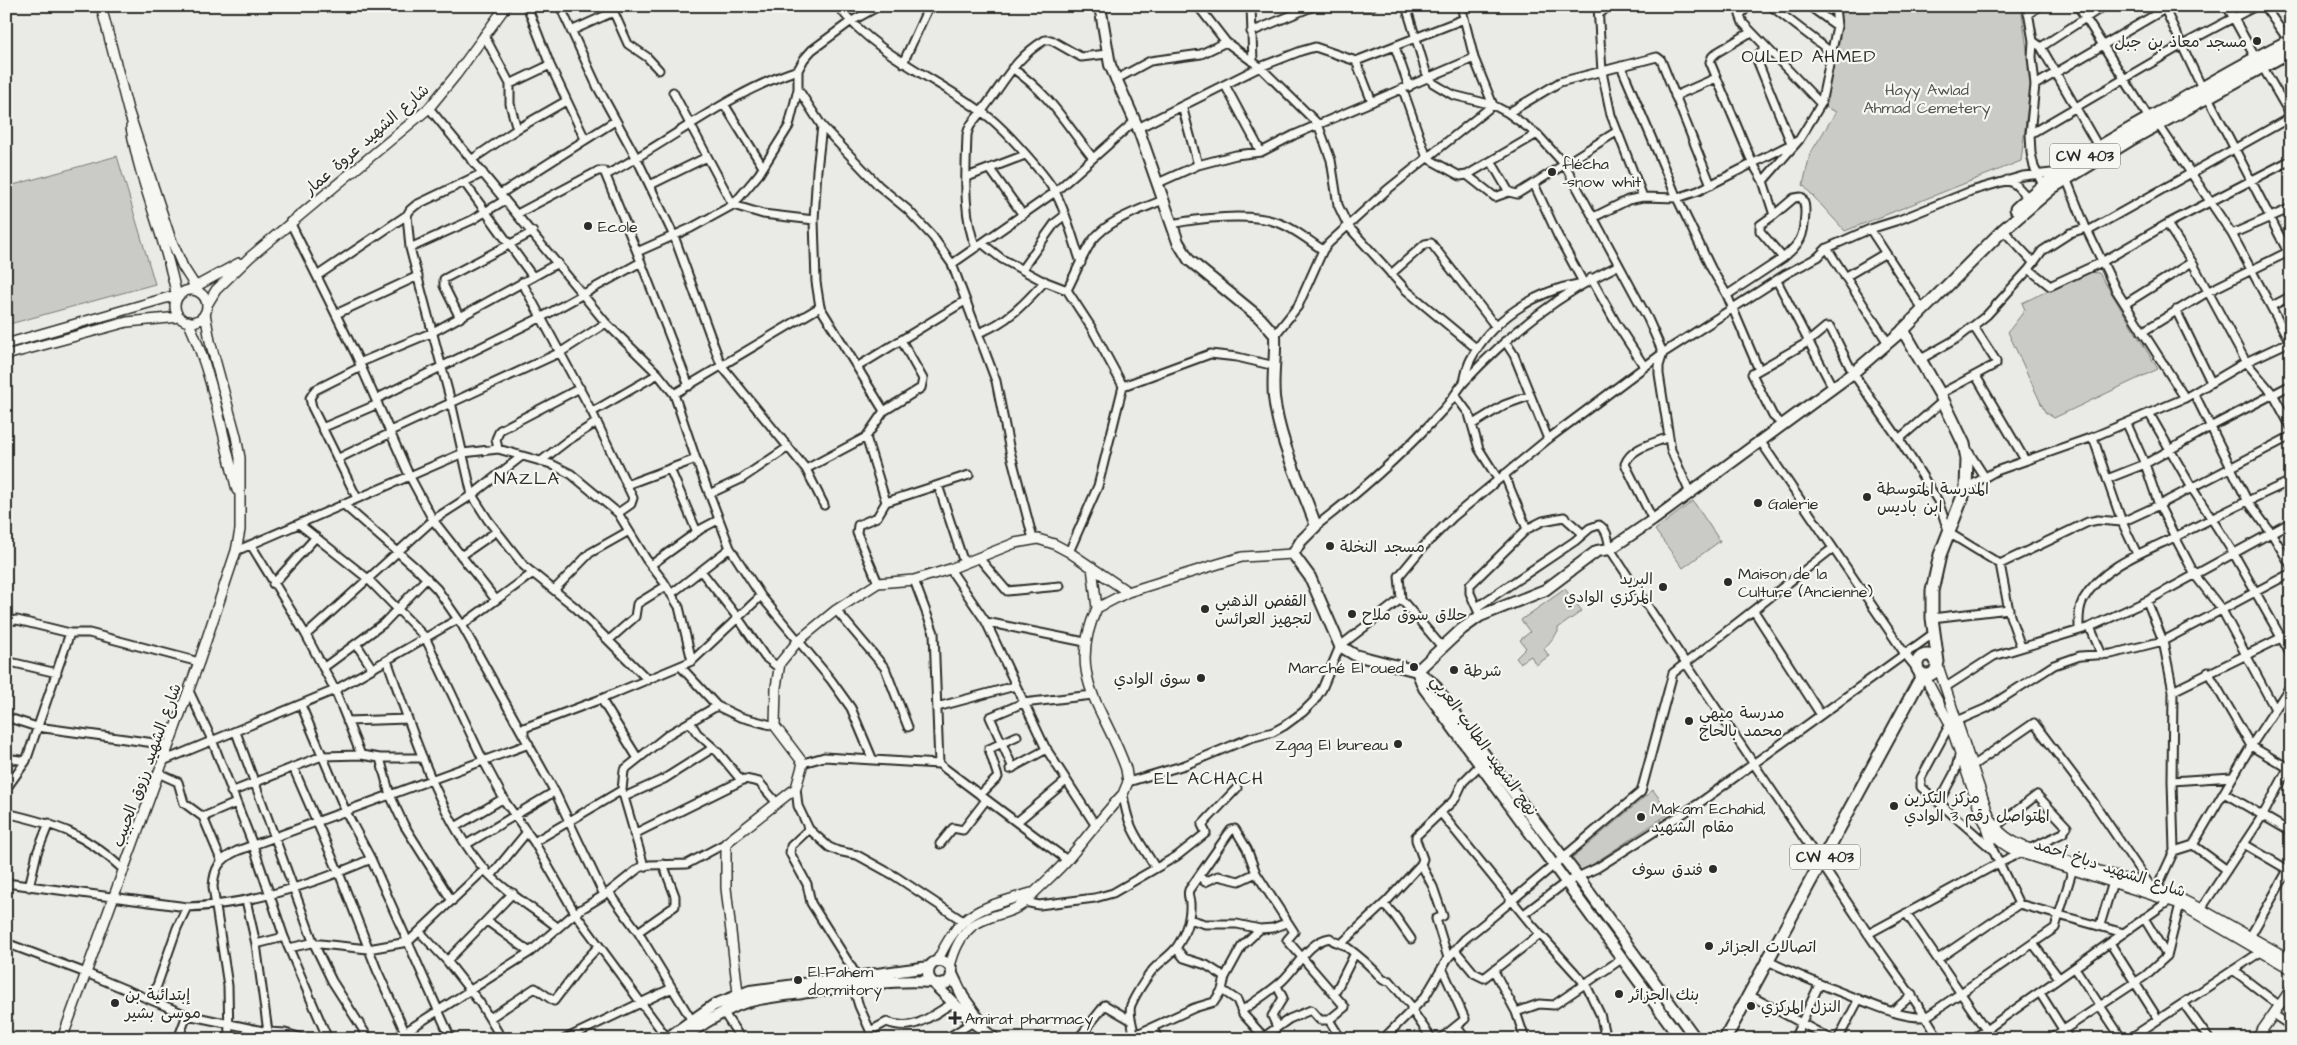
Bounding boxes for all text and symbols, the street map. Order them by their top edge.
place label: مسجد معاذ بن جبل [2114,31,2247,53]
marker: مسجد معاذ بن جبل [2251,35,2263,47]
district label: OULED AHMED [1742,44,1876,69]
street label: شارع الشهيد عروة عمار [299,79,434,201]
park label: Hayy Awlad Ahmad Cemetery [1863,79,1991,120]
road number: CW 403 [2050,144,2120,168]
place label: flécha -snow whit [1562,153,1642,193]
marker: flécha -snow whit [1546,166,1558,178]
place label: Ecole [598,216,638,238]
marker: Ecole [582,220,594,232]
district label: NAZLA [494,466,560,491]
place label: المدرسة المتوسطة ابن باديس [1877,478,1989,518]
marker: المدرسة المتوسطة ابن باديس [1861,491,1873,503]
place label: Galerie [1768,493,1819,515]
marker: Galerie [1752,497,1764,509]
place label: مسجد النخلة [1340,536,1425,558]
marker: مسجد النخلة [1324,540,1336,552]
place label: Maison de la Culture (Ancienne) [1738,563,1873,603]
place label: البريد المركزي الوادي [1564,568,1653,608]
marker: Maison de la Culture (Ancienne) [1722,576,1734,588]
marker: البريد المركزي الوادي [1657,581,1669,593]
place label: القفص الذهبي لتجهيز العرائس [1215,590,1312,630]
marker: القفص الذهبي لتجهيز العرائس [1199,603,1211,615]
place label: حلاق سوق ملاح [1362,604,1467,626]
marker: حلاق سوق ملاح [1346,608,1358,620]
place label: Marché El oued [1288,657,1404,679]
place label: شرطة [1464,660,1502,682]
marker: Marché El oued [1408,661,1420,673]
marker: شرطة [1448,664,1460,676]
place label: سوق الوادي [1114,668,1191,690]
street label: نهج الشهيد الطالب العربي [1423,671,1543,822]
marker: سوق الوادي [1195,672,1207,684]
street label: شارع الشهيد رزوق الحبيب [107,680,187,850]
place label: مدرسة ميهي محمد بالحاج [1699,702,1784,742]
marker: مدرسة ميهي محمد بالحاج [1683,715,1695,727]
place label: Zgag El bureau [1275,734,1388,757]
marker: Zgag El bureau [1392,738,1404,750]
district label: EL ACHACH [1154,766,1264,791]
place label: مركز التكزين المتواصل رقم 3 الوادي [1904,787,2050,828]
place label: Makam Echahid, مقام الشهيد [1651,798,1766,839]
marker: مركز التكزين المتواصل رقم 3 الوادي [1888,800,1900,812]
marker: Makam Echahid, مقام الشهيد [1635,811,1647,823]
street label: شارع الشهيد دباخ أحمد [2031,833,2188,903]
road number: CW 403 [1790,844,1860,870]
place label: فندق سوف [1632,859,1703,881]
marker: فندق سوف [1707,863,1719,875]
place label: اتصالات الجزائر [1717,936,1816,958]
marker: اتصالات الجزائر [1703,940,1715,952]
place label: El-Fahem dormitory [808,961,882,1002]
marker: El-Fahem dormitory [792,974,804,986]
place label: إبتدائية بن موسى بشير [123,984,201,1024]
place label: بنك الجزائر [1627,984,1699,1006]
marker: بنك الجزائر [1613,988,1625,1000]
place label: النزل المركزي [1761,996,1841,1018]
marker: إبتدائية بن موسى بشير [109,997,121,1009]
marker: النزل المركزي [1745,1000,1757,1012]
place label: Amirat pharmacy [965,1008,1093,1031]
marker: Amirat pharmacy [949,1012,961,1024]

